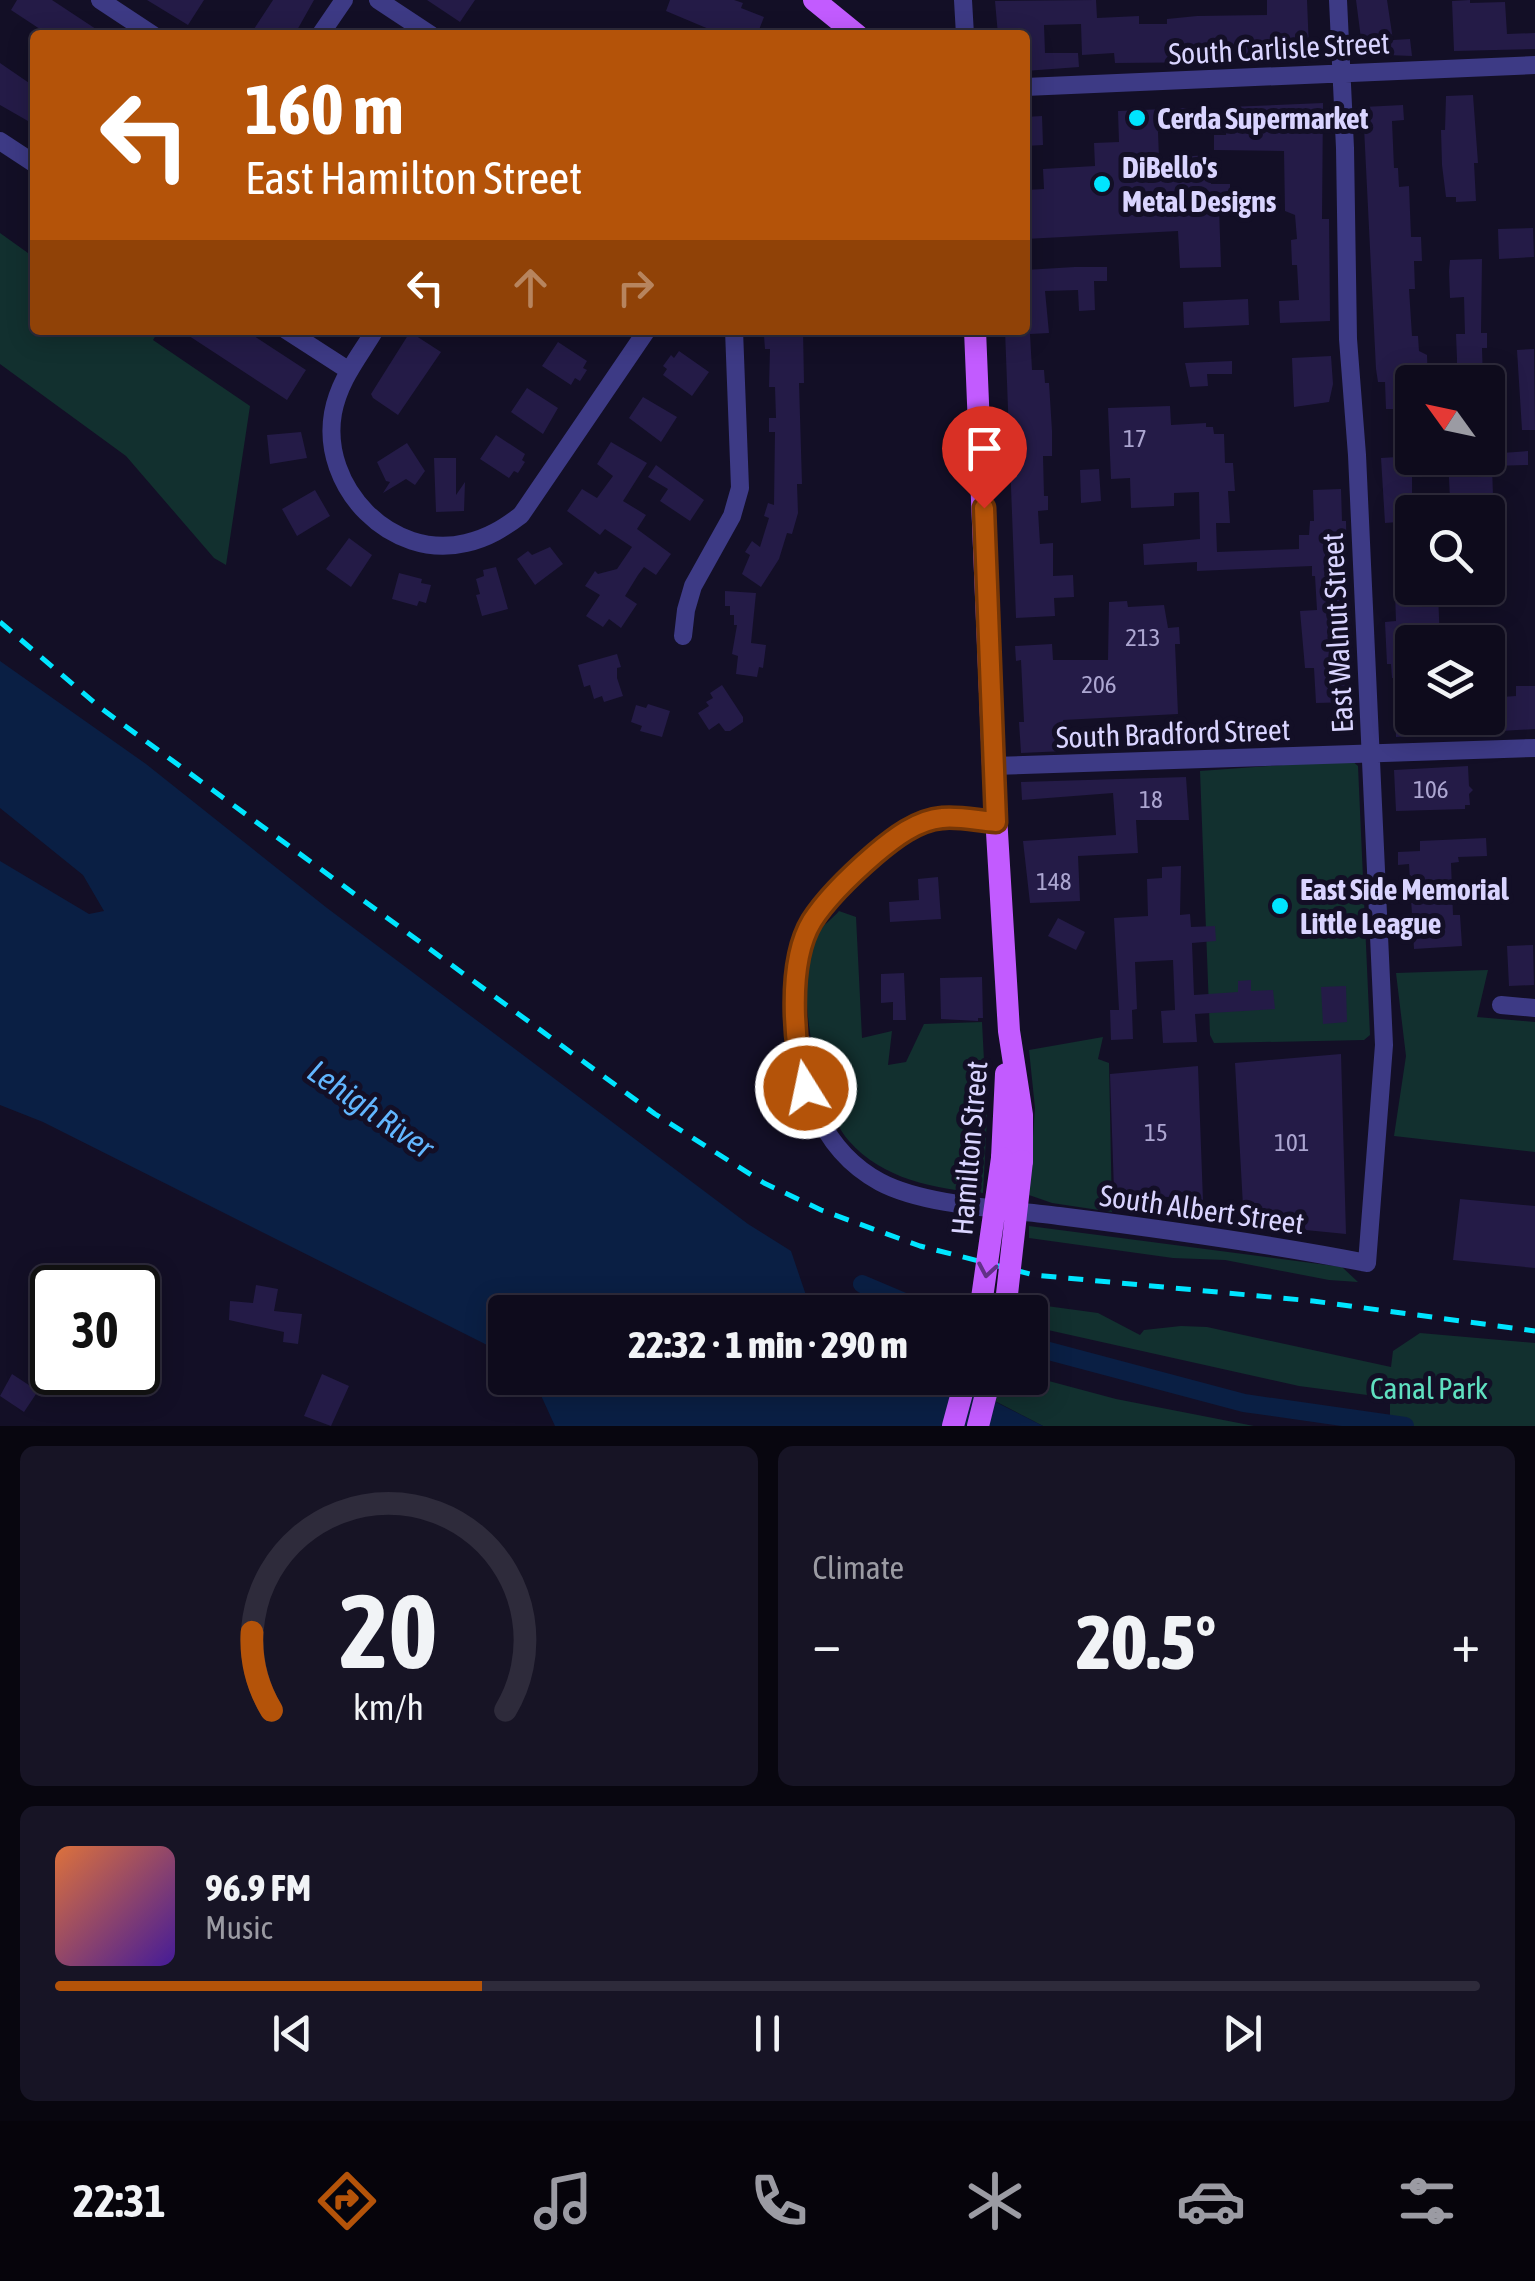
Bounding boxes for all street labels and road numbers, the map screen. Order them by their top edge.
street label: South Carlisle Street [1168,25,1390,71]
street label: East Walnut Street [1315,532,1359,734]
street label: South Bradford Street [1055,712,1291,754]
street label: Hamilton Street [944,1059,994,1237]
street label: South Albert Street [1098,1178,1306,1240]

